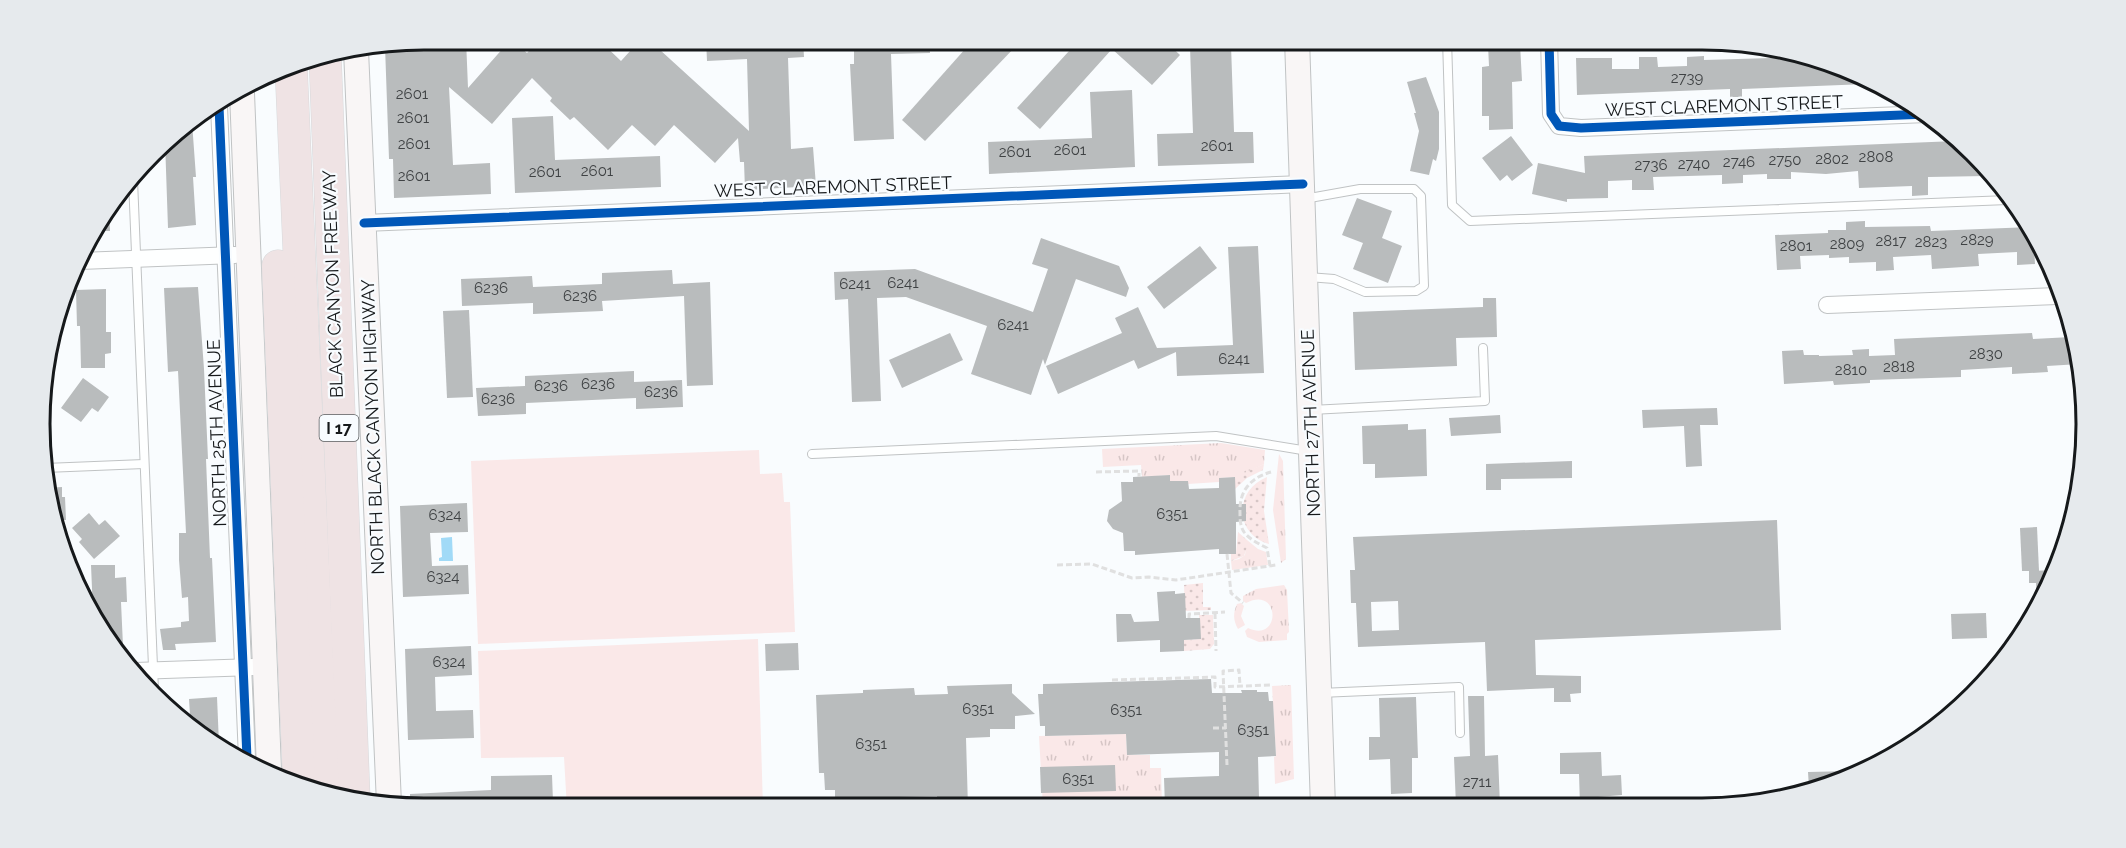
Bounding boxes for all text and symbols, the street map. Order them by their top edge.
house number: 2739 [1671,69,1704,87]
house number: 2601 [396,85,429,103]
street label: WEST CLAREMONT STREET [1605,91,1843,120]
house number: 2601 [397,109,430,127]
house number: 2601 [398,135,431,153]
house number: 2601 [1201,137,1234,155]
house number: 2601 [1054,141,1087,159]
house number: 2601 [999,143,1032,161]
house number: 2808 [1859,148,1893,166]
house number: 2802 [1815,150,1849,168]
house number: 2750 [1769,151,1801,169]
house number: 2746 [1723,153,1755,171]
house number: 2740 [1678,155,1710,173]
house number: 2736 [1635,156,1667,174]
house number: 2601 [581,162,614,180]
house number: 2601 [529,163,562,181]
house number: 2601 [398,167,431,185]
street label: BLACK CANYON FREEWAY [318,169,347,398]
street label: WEST CLAREMONT STREET [714,172,952,201]
house number: 2829 [1960,231,1994,249]
house number: 2817 [1875,232,1907,250]
house number: 2823 [1915,233,1947,251]
house number: 2809 [1830,235,1865,253]
house number: 2801 [1780,237,1813,255]
house number: 6241 [887,274,919,292]
house number: 6241 [839,275,871,293]
street label: NORTH BLACK CANYON HIGHWAY [357,279,388,575]
house number: 6236 [474,279,508,297]
house number: 6236 [563,287,597,305]
house number: 6241 [997,316,1029,334]
street label: NORTH 27TH AVENUE [1297,329,1324,517]
street label: NORTH 25TH AVENUE [203,339,230,527]
house number: 2830 [1969,345,2003,363]
house number: 6241 [1218,350,1250,368]
house number: 2818 [1883,358,1915,376]
house number: 2810 [1835,361,1867,379]
house number: 6236 [581,375,615,393]
house number: 6236 [534,377,568,395]
house number: 6236 [644,383,678,401]
house number: 6236 [481,390,515,408]
road number: I 17 [320,415,358,441]
house number: 6351 [1156,505,1188,523]
house number: 6324 [428,506,462,524]
house number: 6324 [426,568,460,586]
house number: 6324 [432,653,466,671]
house number: 6351 [962,700,994,718]
house number: 6351 [1110,701,1142,719]
house number: 6351 [1237,721,1269,739]
house number: 6351 [855,735,887,753]
house number: 6351 [1062,770,1094,788]
house number: 2711 [1463,773,1492,791]

